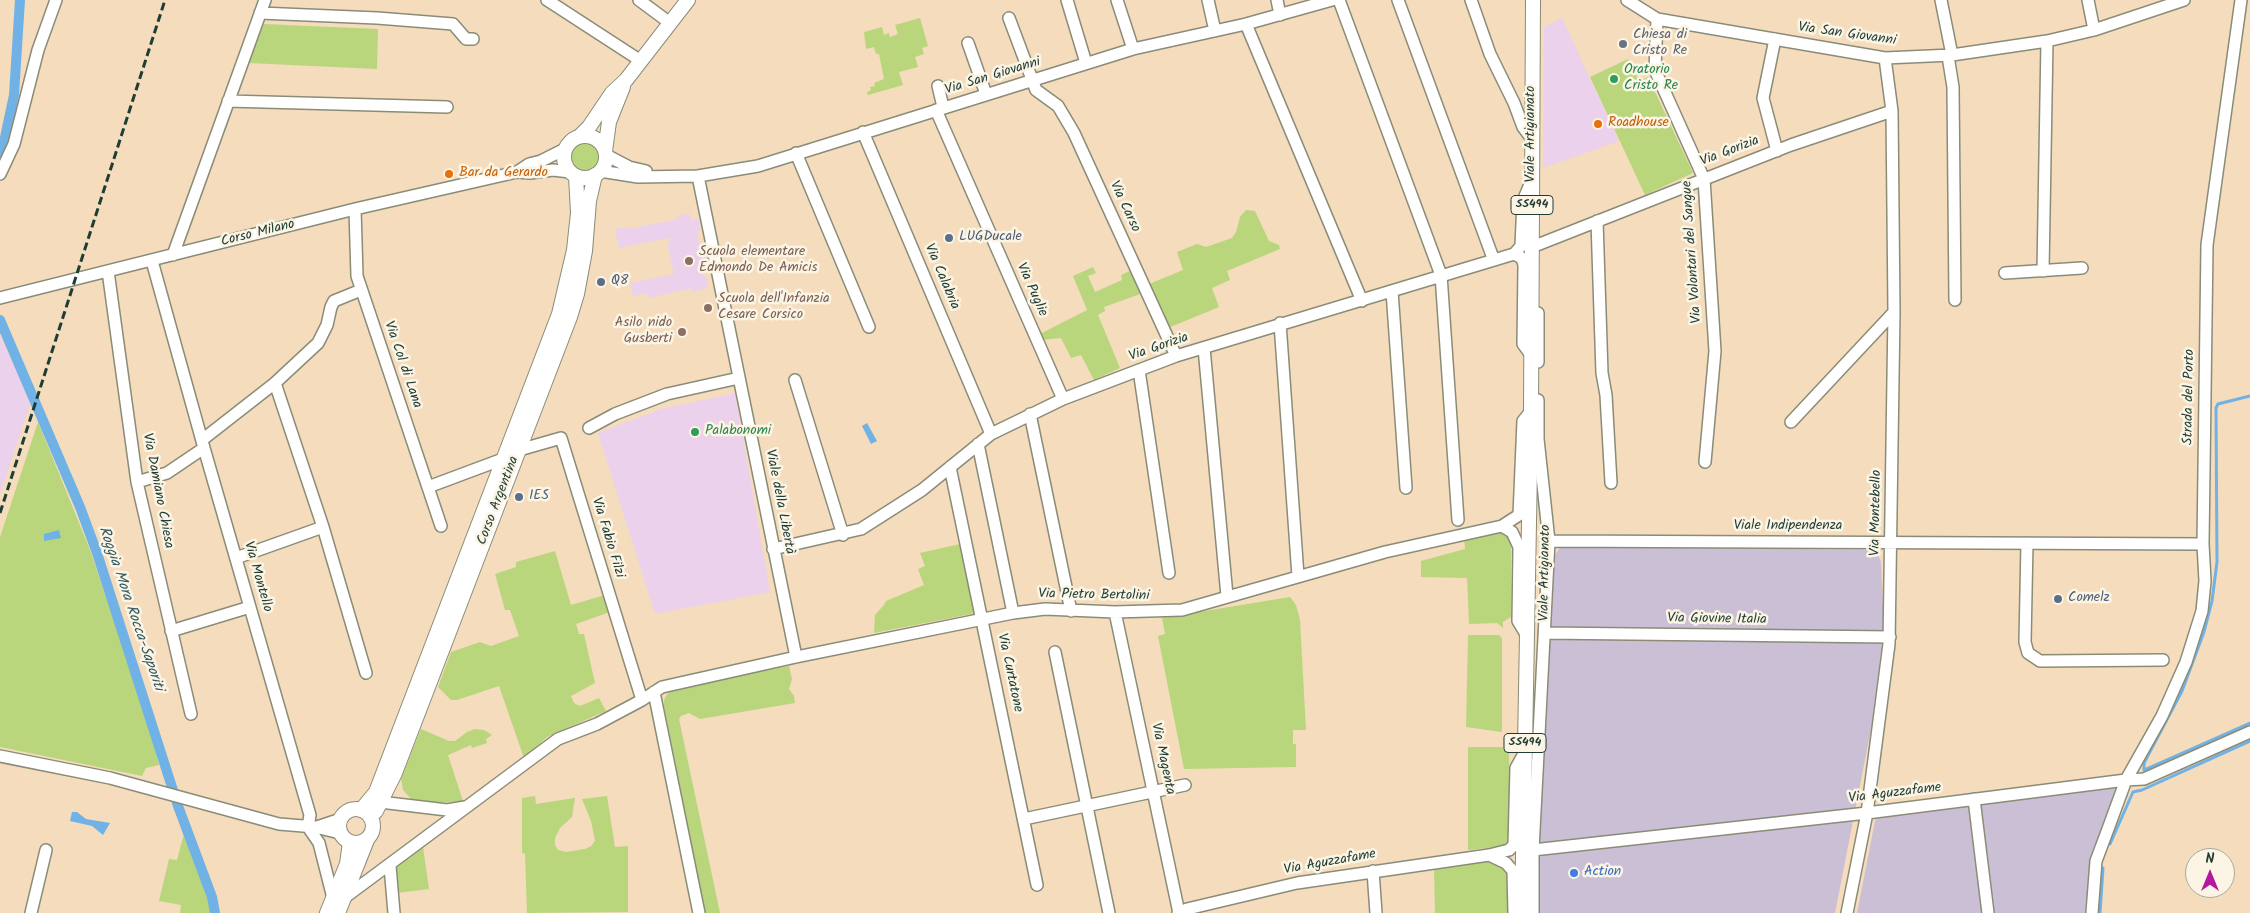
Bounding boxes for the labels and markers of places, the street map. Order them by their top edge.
place label: Chiesa di Cristo Re [1633,28,1687,60]
marker: Chiesa di Cristo Re [1617,38,1629,50]
place label: Oratorio Cristo Re [1624,63,1678,95]
marker: Oratorio Cristo Re [1608,73,1620,85]
place label: Roadhouse [1608,116,1669,132]
marker: Roadhouse [1592,118,1604,130]
place label: Bar da Gerardo [459,166,548,182]
marker: Bar da Gerardo [443,168,455,180]
place label: LUGDucale [959,230,1022,246]
marker: LUGDucale [943,232,955,244]
place label: Scuola elementare Edmondo De Amicis [699,245,818,278]
marker: Scuola elementare Edmondo De Amicis [683,255,695,267]
place label: Q8 [611,274,628,290]
marker: Q8 [595,276,607,288]
place label: Scuola dell'Infanzia Cesare Corsico [718,292,830,324]
marker: Scuola dell'Infanzia Cesare Corsico [702,302,714,314]
place label: Asilo nido Gusberti [615,316,672,348]
marker: Asilo nido Gusberti [676,326,688,338]
place label: Palabonomi [705,424,771,440]
marker: Palabonomi [689,426,701,438]
place label: IES [529,489,549,505]
marker: IES [513,491,525,503]
place label: Comelz [2068,591,2110,607]
marker: Comelz [2052,593,2064,605]
place label: Action [1584,865,1621,881]
marker: Action [1568,867,1580,879]

